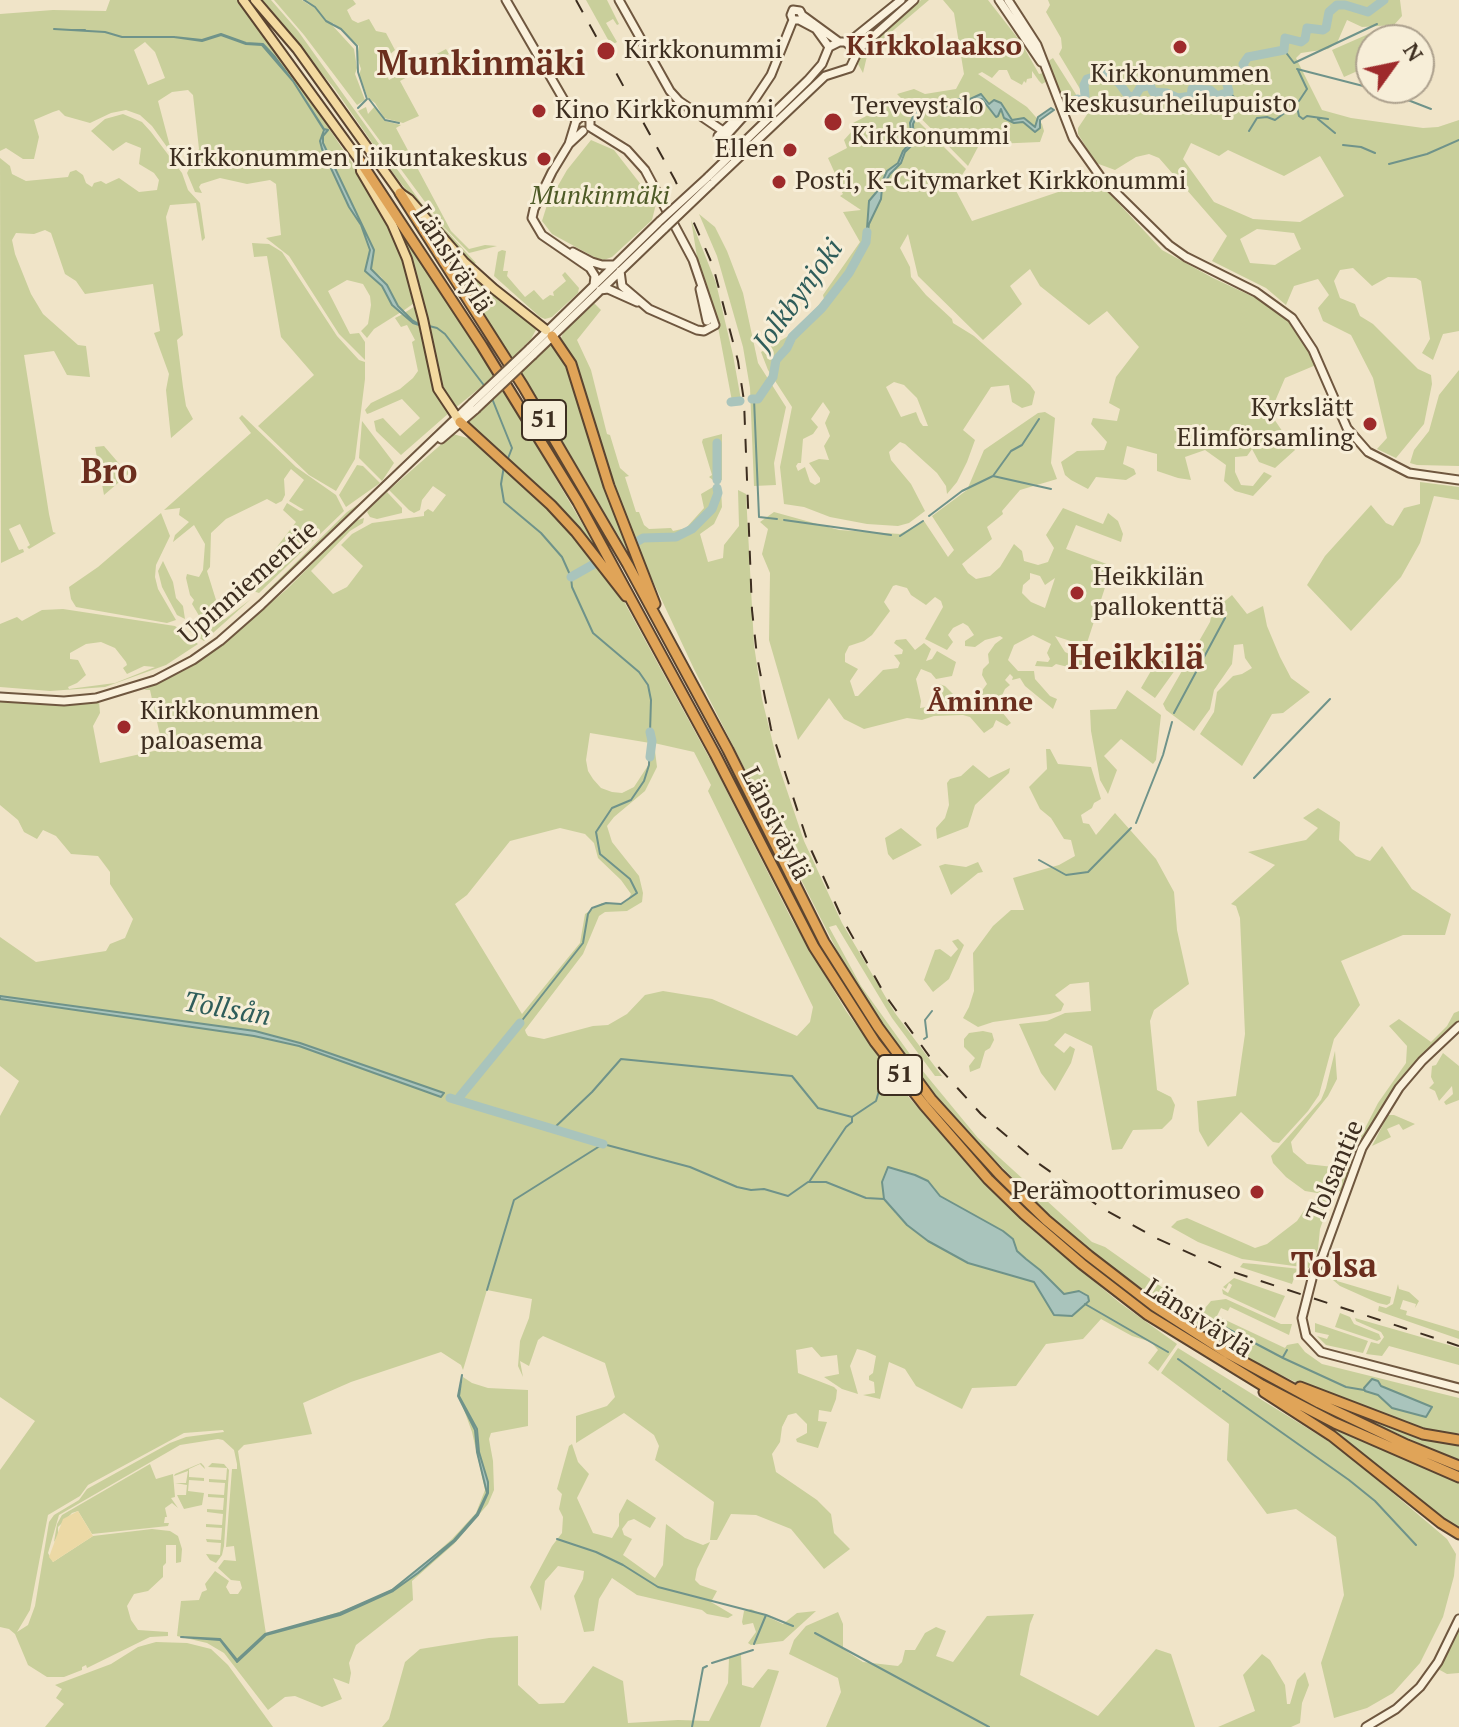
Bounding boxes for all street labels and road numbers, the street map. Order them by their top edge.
street label: Länsiväylä [406,200,498,320]
road number: 51 [522,400,566,440]
street label: Upinniementie [173,514,325,652]
street label: Länsiväylä [733,762,817,886]
road number: 51 [878,1055,922,1095]
street label: Tolsantie [1301,1116,1371,1226]
street label: Länsiväylä [1138,1273,1258,1365]

